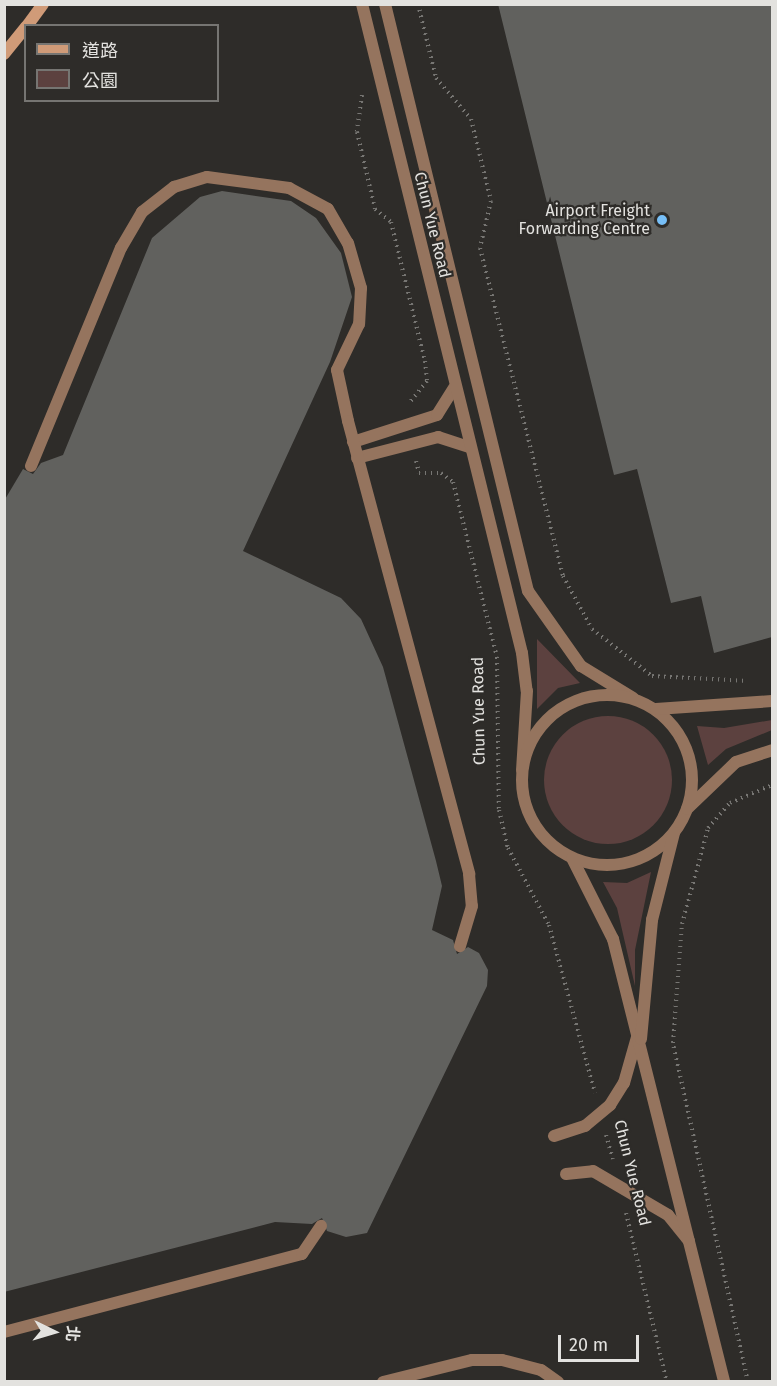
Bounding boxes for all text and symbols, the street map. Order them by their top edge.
legend [24,24,219,102]
text: 道路 [82,40,118,62]
text: 公園 [82,70,118,92]
street label: Chun Yue Road [410,170,454,280]
place label: Airport Freight Forwarding Centre [519,201,650,239]
marker: Airport Freight Forwarding Centre [655,213,669,227]
street label: Chun Yue Road [468,657,490,765]
street label: Chun Yue Road [610,1118,654,1228]
north arrow [24,1302,84,1362]
scale bar [561,1323,642,1361]
text: 北 [62,1325,83,1342]
text: 20 m [569,1334,608,1356]

